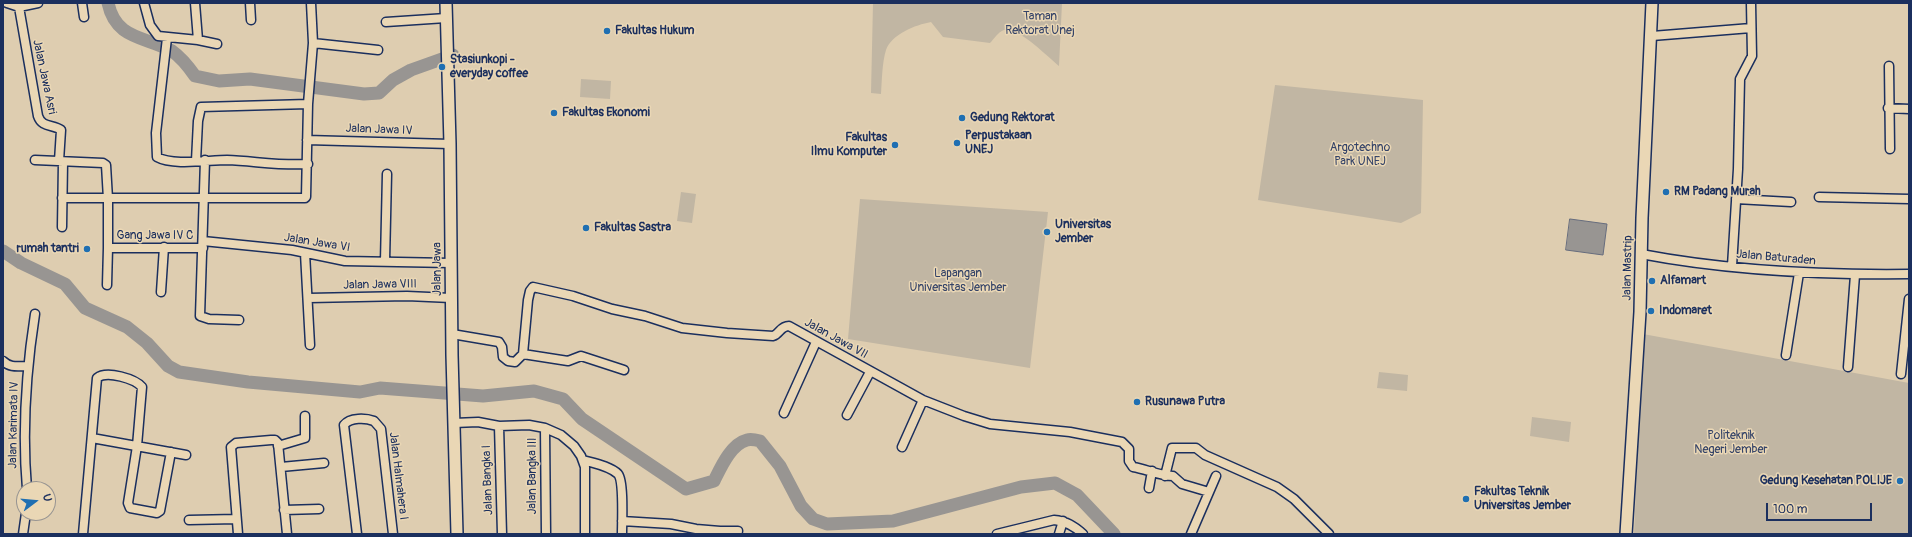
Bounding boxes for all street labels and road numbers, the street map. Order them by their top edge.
street label: Jalan Jawa Asri [29,38,59,116]
street label: Jalan Jawa IV [345,122,413,138]
street label: Gang Jawa IV C [117,229,193,243]
street label: Jalan Jawa VI [283,231,351,255]
street label: Jalan Mastrip [1620,235,1636,301]
street label: Jalan Jawa [431,242,445,296]
street label: Jalan Baturaden [1736,247,1816,269]
street label: Jalan Jawa VIII [343,277,417,293]
street label: Jalan Jawa VII [802,316,870,362]
street label: Jalan Karimata IV [6,381,22,469]
street label: Jalan Halmahera I [385,431,411,521]
street label: Jalan Bangka III [526,438,540,514]
street label: Jalan Bangka I [480,445,496,515]

